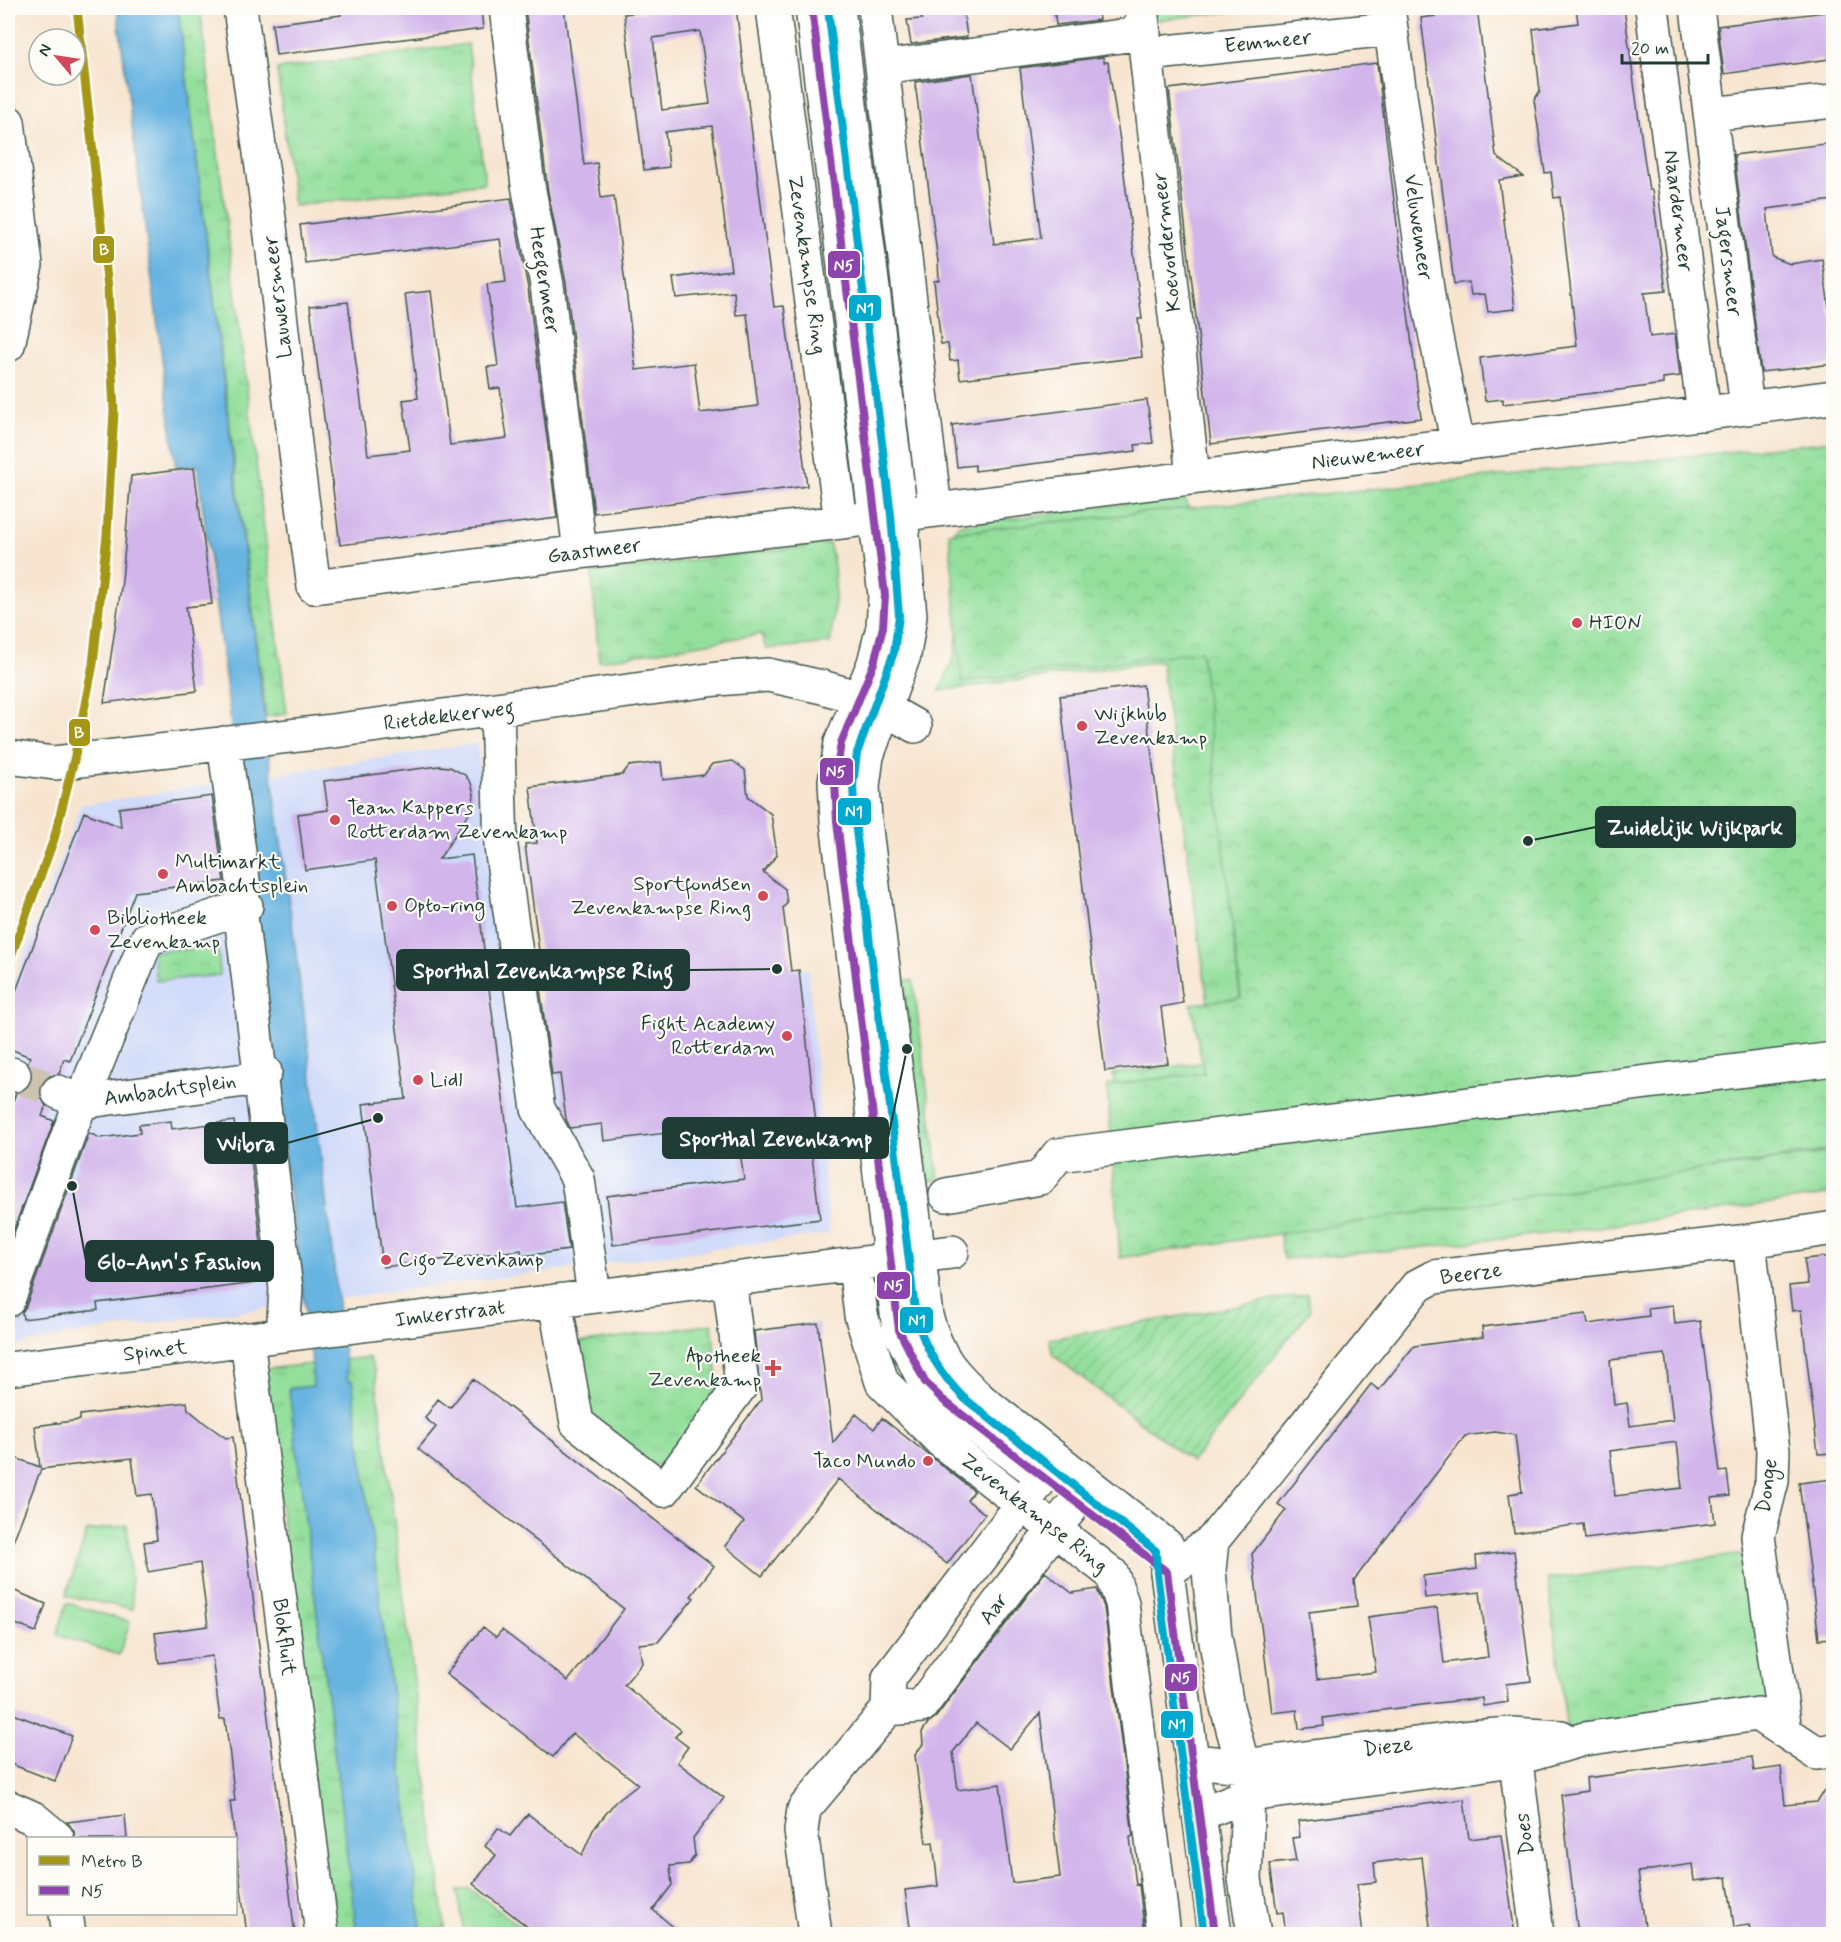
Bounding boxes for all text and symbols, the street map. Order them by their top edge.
street label: Eemmeer [1223,23,1313,61]
north arrow [27,27,87,87]
scale bar [1622,27,1708,65]
text: 20 m [1631,37,1669,61]
text: N [33,41,57,60]
street label: Naardermeer [1657,148,1699,274]
street label: Koevordermeer [1146,170,1188,313]
street label: Veluwemeer [1397,172,1439,282]
street label: Zevenkampse Ring [781,174,833,356]
street label: Jagersmeer [1705,204,1749,318]
street label: Heegermeer [520,225,566,336]
street label: Lauwersmeer [257,234,299,360]
line badge: B [92,235,115,264]
text: B [99,240,109,261]
line badge: N5 [827,250,861,279]
text: N5 [834,256,855,277]
line badge: N1 [848,294,882,322]
text: N1 [856,299,874,320]
street label: Nieuwemeer [1310,435,1426,477]
street label: Gaastmeer [546,531,643,571]
place label: HION [1589,609,1642,637]
marker: HION [1570,616,1584,630]
street label: Rietdekkerweg [382,694,516,740]
place label: Wijkhub Zevenkamp [1094,700,1207,752]
line badge: B [68,718,91,747]
marker: Wijkhub Zevenkamp [1075,719,1089,733]
text: B [74,723,84,744]
line badge: N5 [819,757,854,786]
text: N5 [826,762,847,783]
place label: Team Kappers Rotterdam Zevenkamp [347,794,567,846]
line badge: N1 [837,797,872,826]
text: N1 [845,802,863,823]
callout: Zuidelijk Wijkpark [1596,807,1795,847]
marker: Team Kappers Rotterdam Zevenkamp [328,813,342,827]
text: Zuidelijk Wijkpark [1607,815,1784,843]
place label: Multimarkt Ambachtsplein [175,848,308,900]
marker: Multimarkt Ambachtsplein [156,867,170,881]
place label: Sportfondsen Zevenkampse Ring [570,870,751,922]
marker: Sportfondsen Zevenkampse Ring [756,889,770,903]
place label: Opto-ring [404,892,485,921]
marker: Opto-ring [385,899,399,913]
place label: Bibliotheek Zevenkamp [107,904,220,956]
marker: Bibliotheek Zevenkamp [88,923,102,937]
callout: Sporthal Zevenkampse Ring [397,950,689,990]
text: Sporthal Zevenkampse Ring [413,958,673,990]
place label: Fight Academy Rotterdam [641,1010,775,1062]
marker: Fight Academy Rotterdam [780,1029,794,1043]
place label: Lidl [430,1066,462,1094]
street label: Ambachtsplein [102,1067,238,1113]
marker: Lidl [411,1073,425,1087]
callout: Sporthal Zevenkamp [663,1118,888,1158]
callout: Wibra [205,1123,287,1163]
text: Sporthal Zevenkamp [679,1126,873,1154]
text: Wibra [216,1131,275,1159]
callout: Glo-Ann's Fashion [86,1241,273,1281]
place label: Cigo Zevenkamp [398,1246,544,1276]
text: Glo-Ann's Fashion [97,1249,261,1277]
marker: Cigo Zevenkamp [379,1253,393,1267]
street label: Beerze [1438,1256,1504,1292]
line badge: N5 [876,1271,911,1300]
text: N5 [884,1276,905,1297]
street label: Imkerstraat [394,1293,507,1335]
line badge: N1 [899,1306,934,1334]
text: N1 [908,1311,926,1332]
street label: Spinet [122,1333,189,1369]
place label: Apotheek Zevenkamp [648,1342,761,1394]
marker: Apotheek Zevenkamp [766,1361,780,1375]
street label: Zevenkampse Ring [954,1446,1114,1580]
place label: Taco Mundo [813,1447,916,1475]
marker: Taco Mundo [921,1454,935,1468]
street label: Donge [1749,1457,1786,1515]
street label: Aar [973,1587,1015,1631]
street label: Blokfluit [265,1597,303,1678]
line badge: N5 [1164,1663,1198,1692]
text: N5 [1171,1668,1192,1689]
line badge: N1 [1160,1710,1194,1739]
text: N1 [1168,1715,1186,1736]
street label: Dieze [1362,1730,1415,1764]
street label: Does [1509,1811,1541,1857]
legend [27,1837,237,1915]
text: Metro B [81,1850,143,1874]
text: N5 [81,1880,104,1904]

